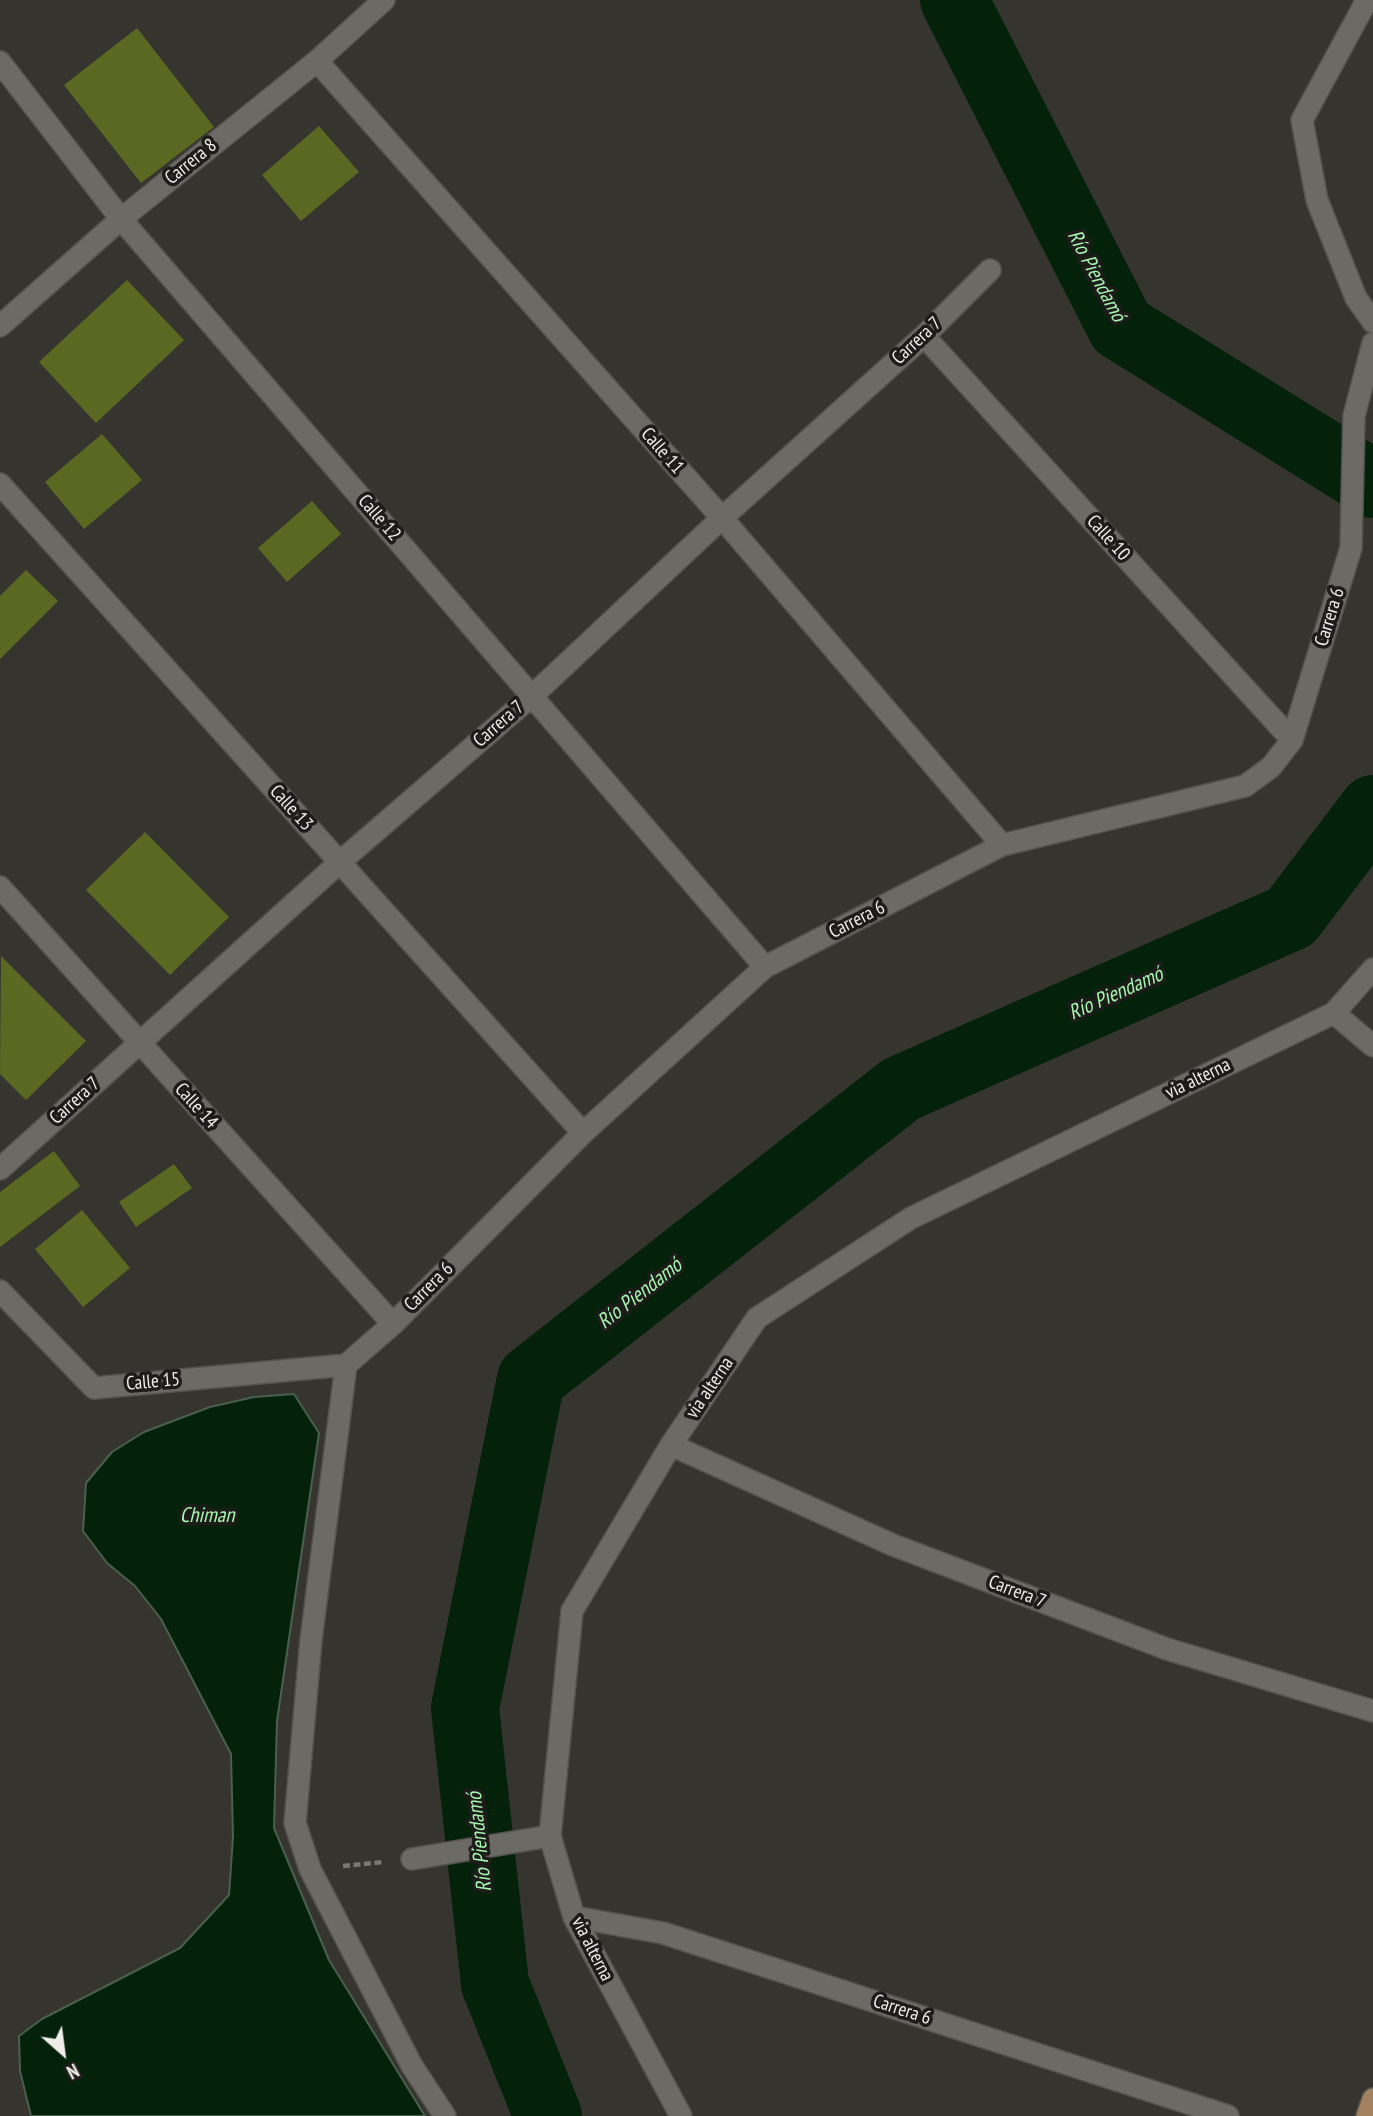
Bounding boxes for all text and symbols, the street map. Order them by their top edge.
street label: Carrera 8 [161,134,221,190]
water label: Río Piendamó [1061,226,1131,326]
street label: Carrera 7 [887,312,947,370]
street label: Calle 11 [636,423,688,479]
street label: Calle 12 [353,490,405,546]
street label: Calle 10 [1082,510,1134,566]
street label: Carrera 6 [1310,585,1350,649]
street label: Carrera 7 [469,696,529,752]
street label: Calle 13 [265,780,317,836]
street label: Carrera 6 [825,896,889,944]
water label: Río Piendamó [1065,962,1167,1026]
street label: via alterna [1162,1054,1234,1104]
street label: Carrera 7 [45,1073,105,1129]
street label: Calle 14 [170,1078,222,1134]
water label: Río Piendamó [593,1253,687,1335]
street label: Carrera 6 [400,1258,458,1316]
street label: via alterna [681,1353,739,1423]
street label: Calle 15 [125,1368,181,1396]
water label: Chiman [180,1503,234,1529]
street label: Carrera 7 [985,1571,1049,1613]
water label: Río Piendamó [462,1791,498,1893]
street label: via alterna [566,1913,618,1985]
street label: Carrera 6 [870,1990,934,2030]
north arrow [28,2018,98,2088]
text: N [63,2059,83,2085]

